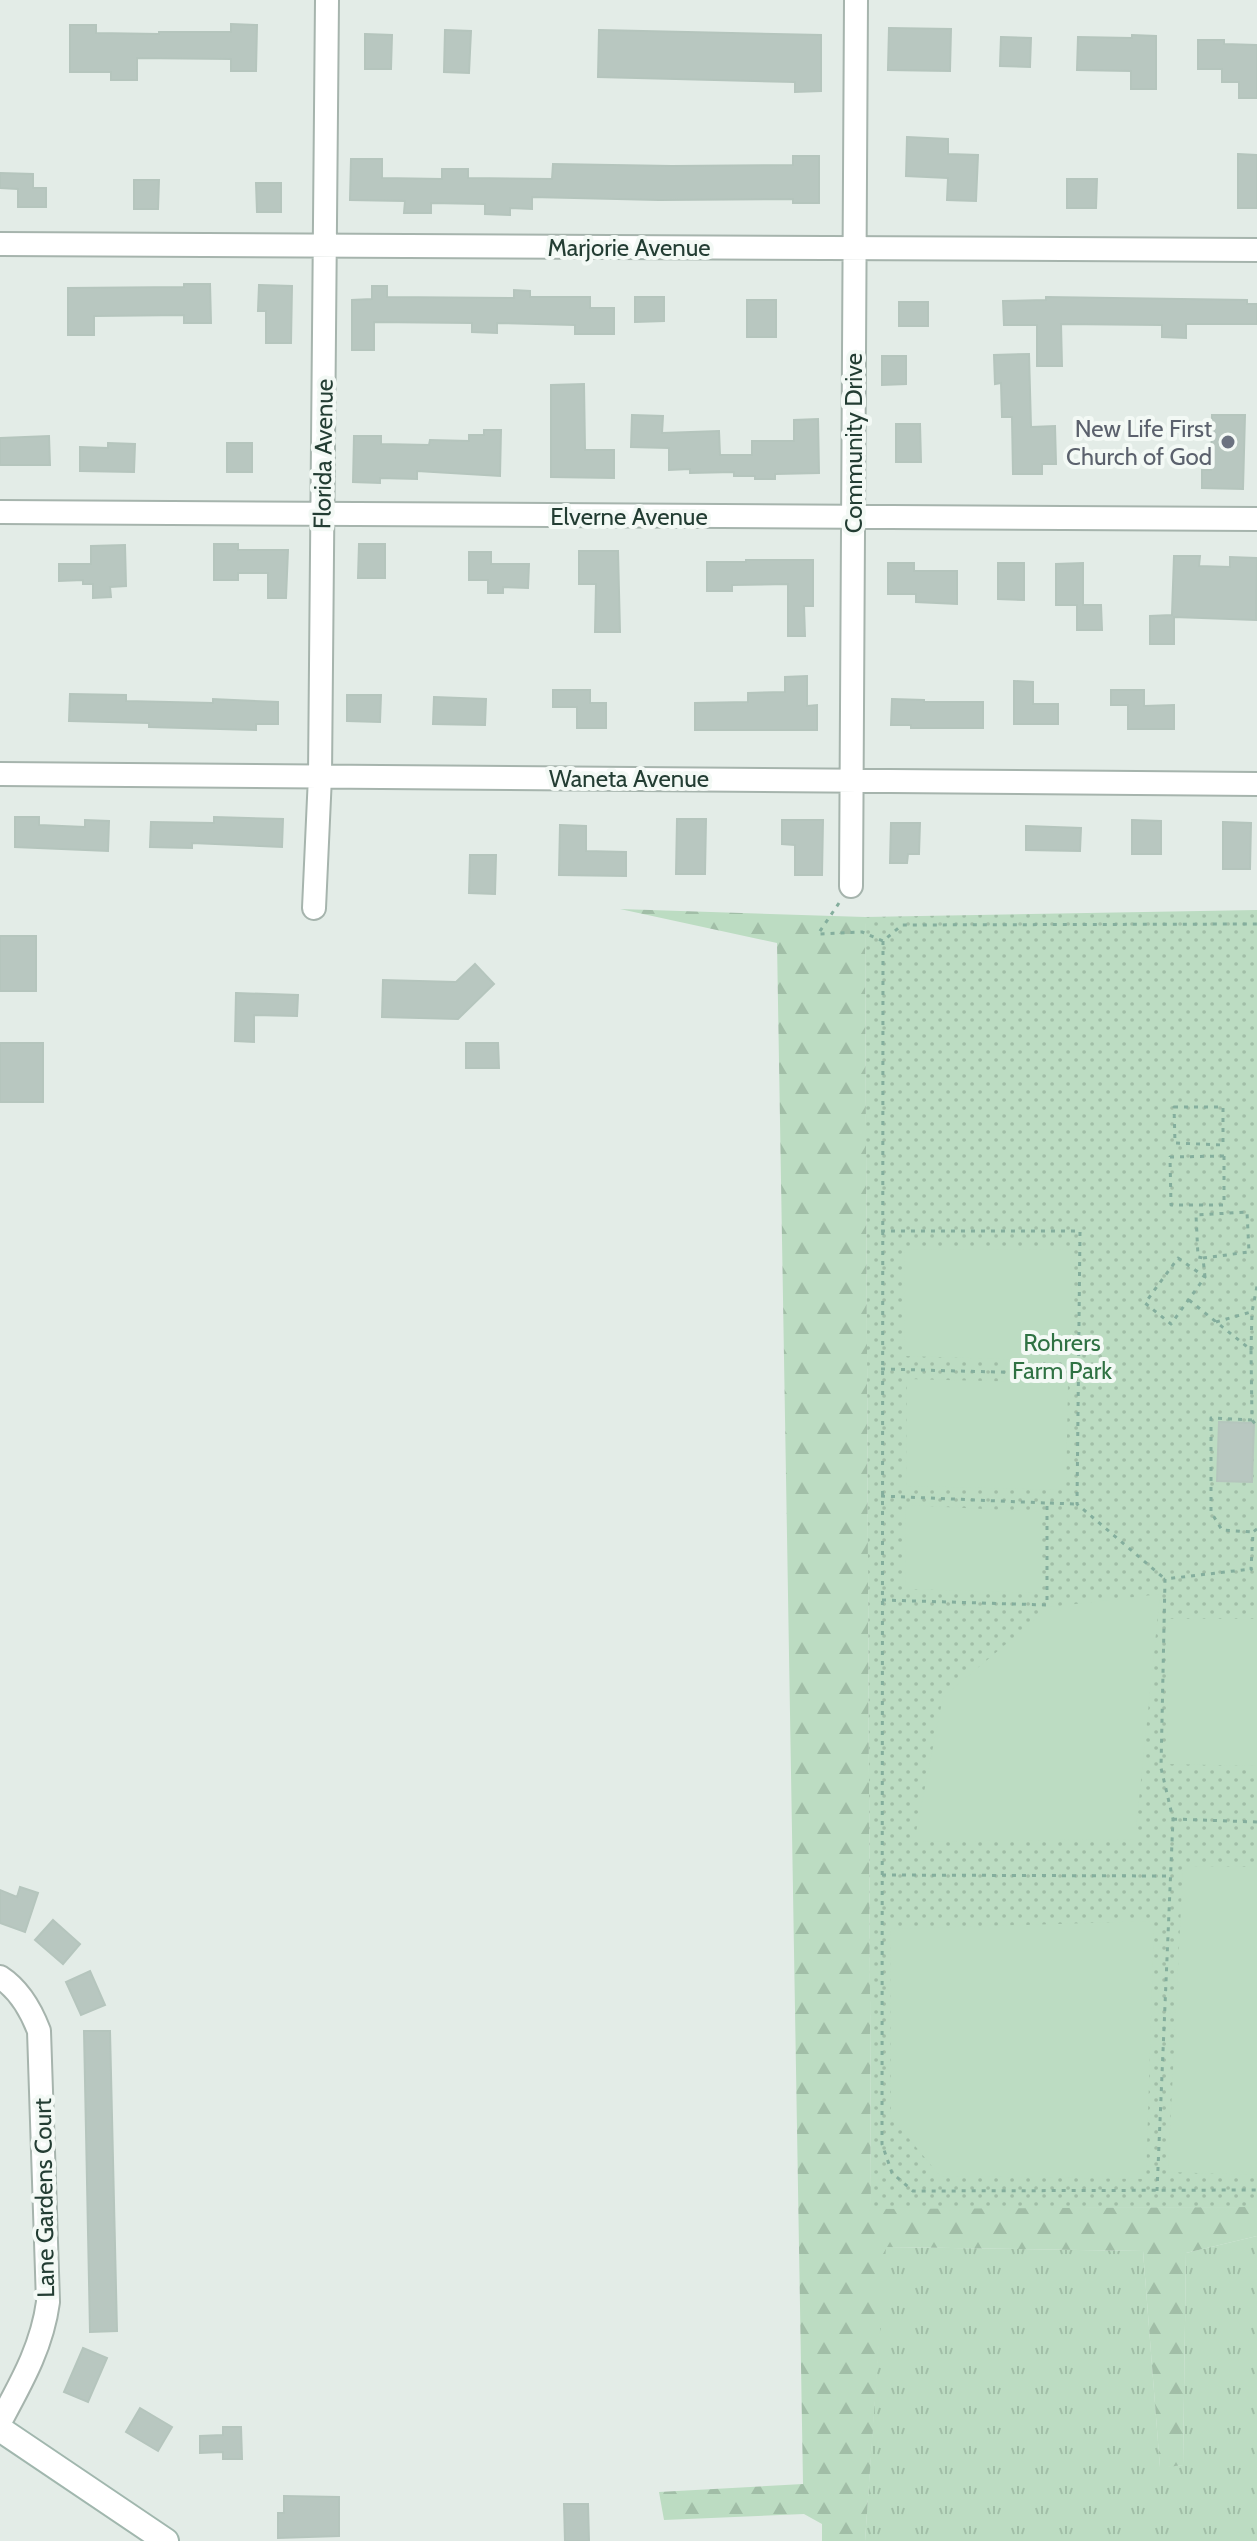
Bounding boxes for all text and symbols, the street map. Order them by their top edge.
street label: Marjorie Avenue [547,233,711,262]
street label: Community Drive [839,353,868,533]
street label: Florida Avenue [307,379,339,529]
place label: New Life First Church of God [1066,414,1212,471]
marker: New Life First Church of God [1219,433,1237,451]
street label: Elverne Avenue [550,502,708,531]
street label: Waneta Avenue [549,764,709,793]
park label: Rohrers Farm Park [1012,1328,1112,1385]
street label: Lane Gardens Court [28,2098,60,2298]

